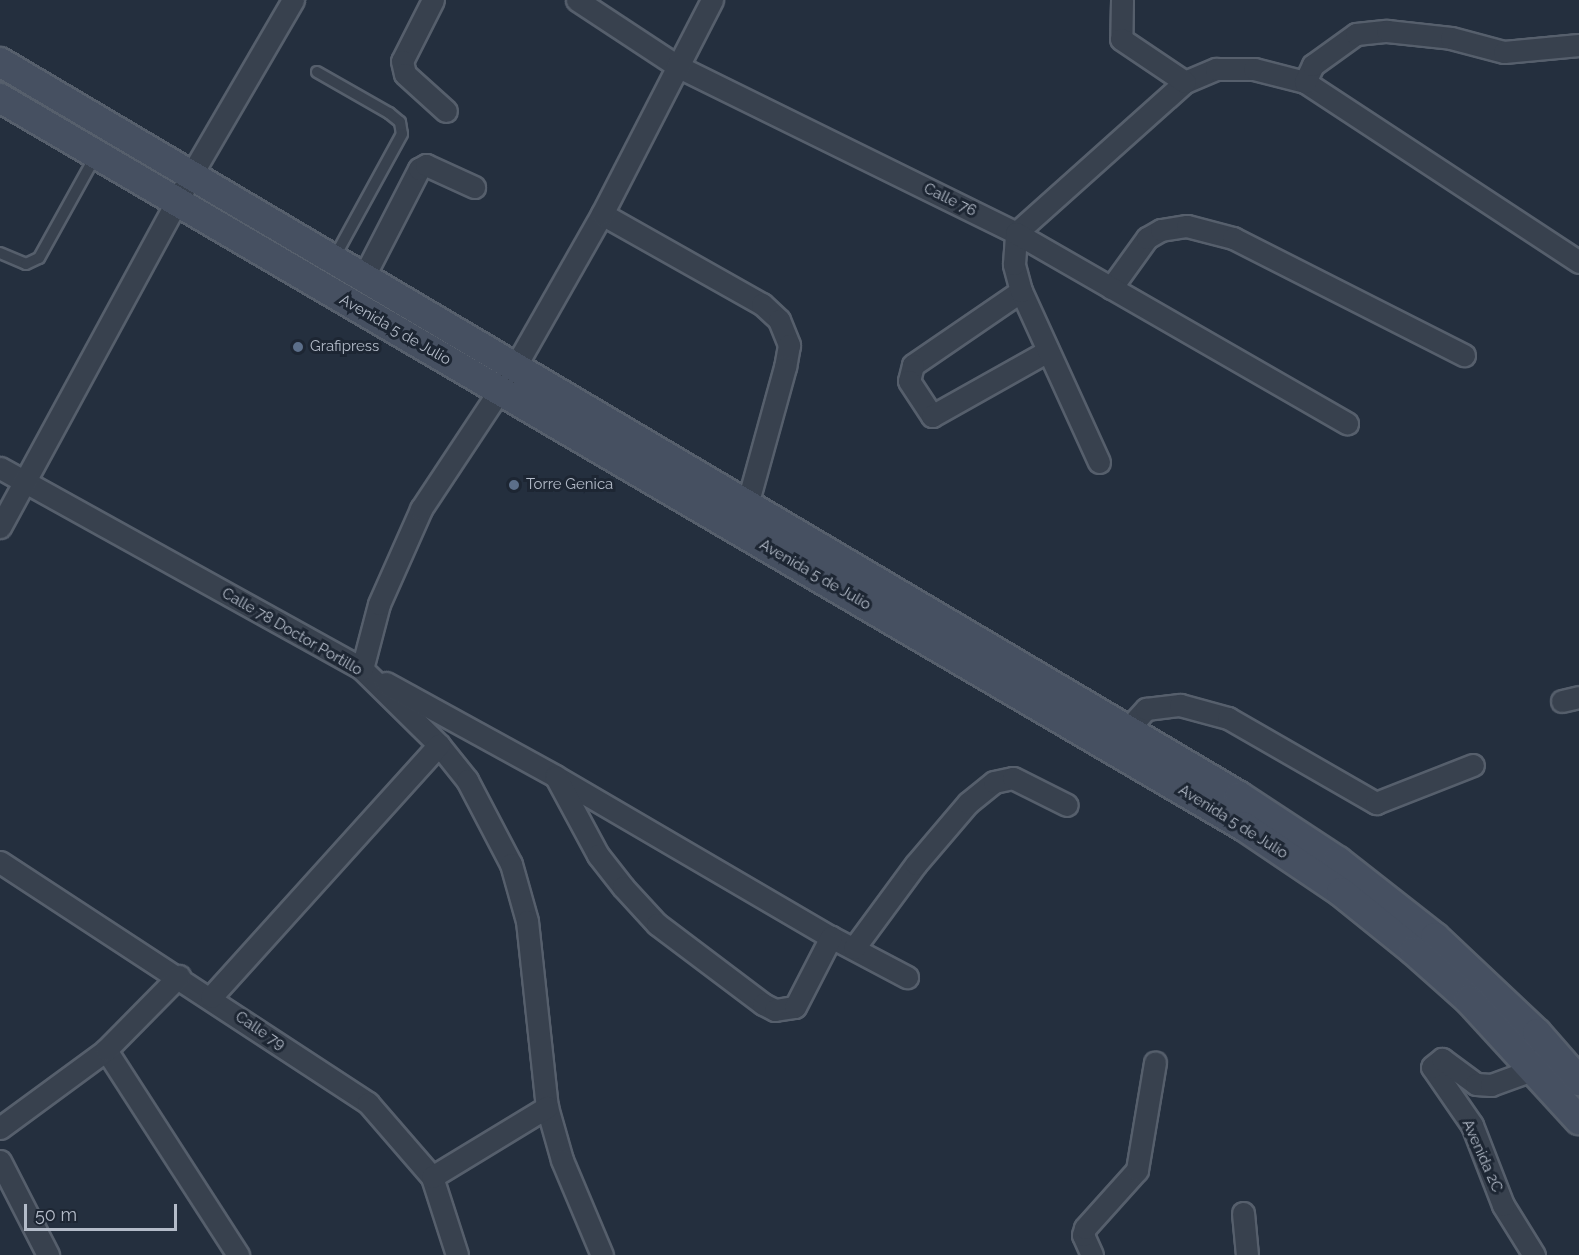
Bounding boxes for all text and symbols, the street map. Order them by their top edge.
street label: Calle 76 [921,180,979,220]
street label: Avenida 5 de Julio [336,291,454,369]
place label: Grafipress [310,338,379,356]
marker: Grafipress [291,340,305,354]
place label: Torre Genica [526,476,613,494]
marker: Torre Genica [507,478,521,492]
street label: Avenida 5 de Julio [756,536,874,614]
street label: Calle 78 Doctor Portillo [218,584,366,680]
street label: Avenida 5 de Julio [1175,781,1291,863]
street label: Calle 79 [232,1008,288,1054]
street label: Avenida 2C [1458,1117,1506,1195]
scale bar [27,1192,180,1230]
text: 50 m [35,1204,77,1225]

